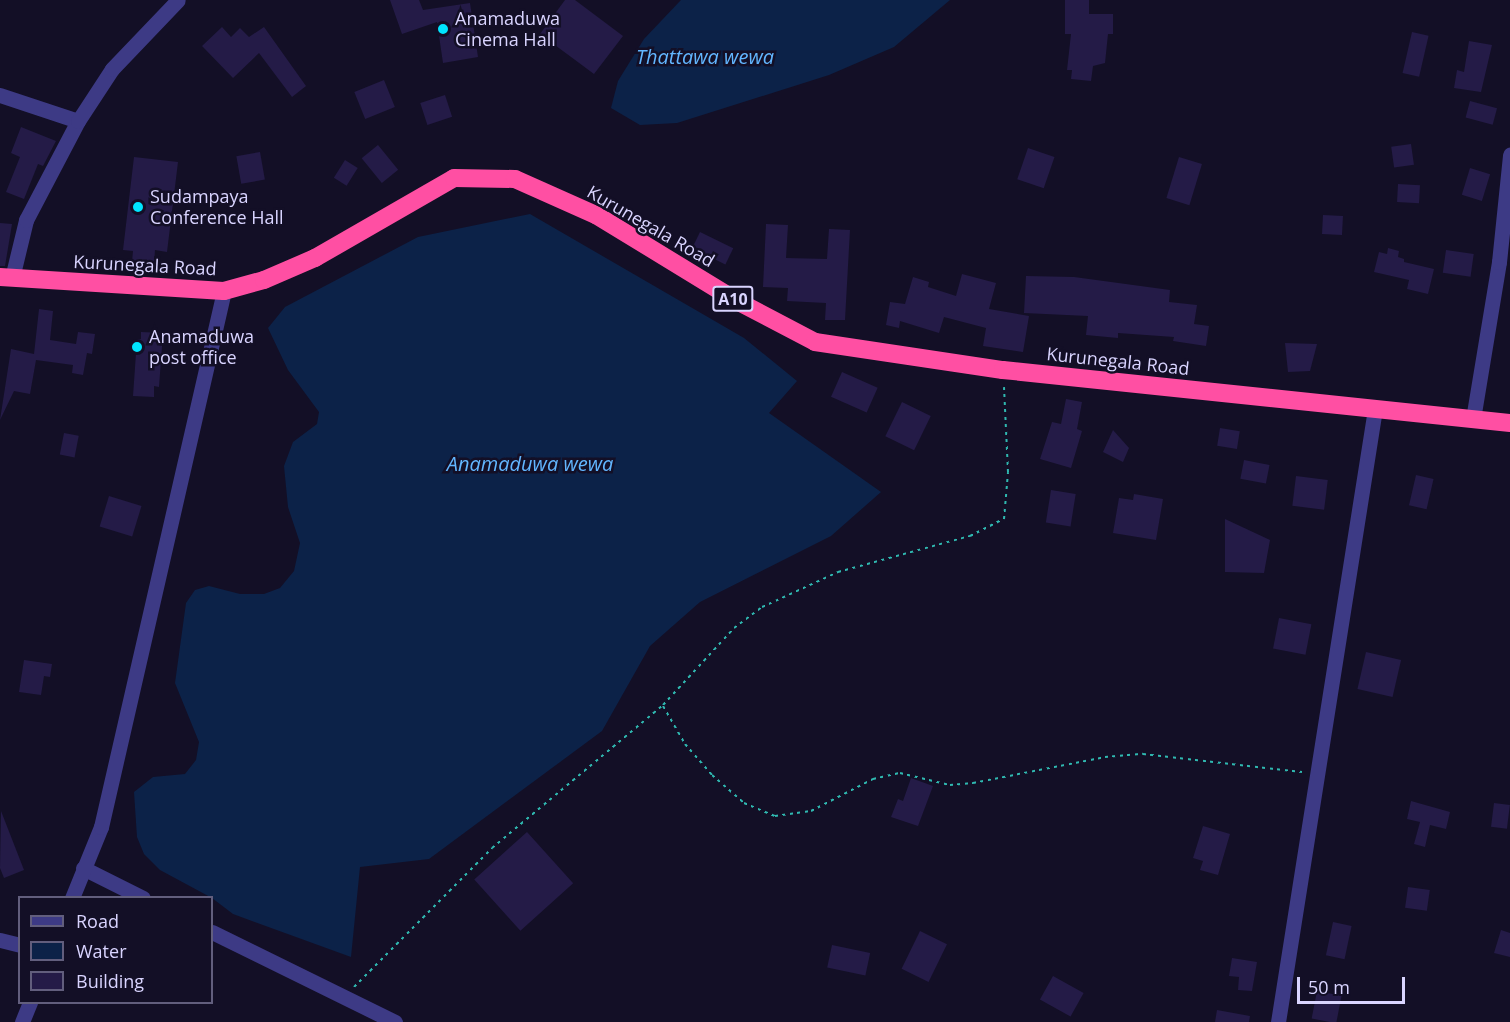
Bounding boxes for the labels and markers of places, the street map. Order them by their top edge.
place label: Anamaduwa Cinema Hall [455,8,560,50]
marker: Anamaduwa Cinema Hall [436,22,450,36]
place label: Sudampaya Conference Hall [150,186,284,228]
marker: Sudampaya Conference Hall [131,200,145,214]
place label: Anamaduwa post office [149,326,254,368]
marker: Anamaduwa post office [130,340,144,354]

